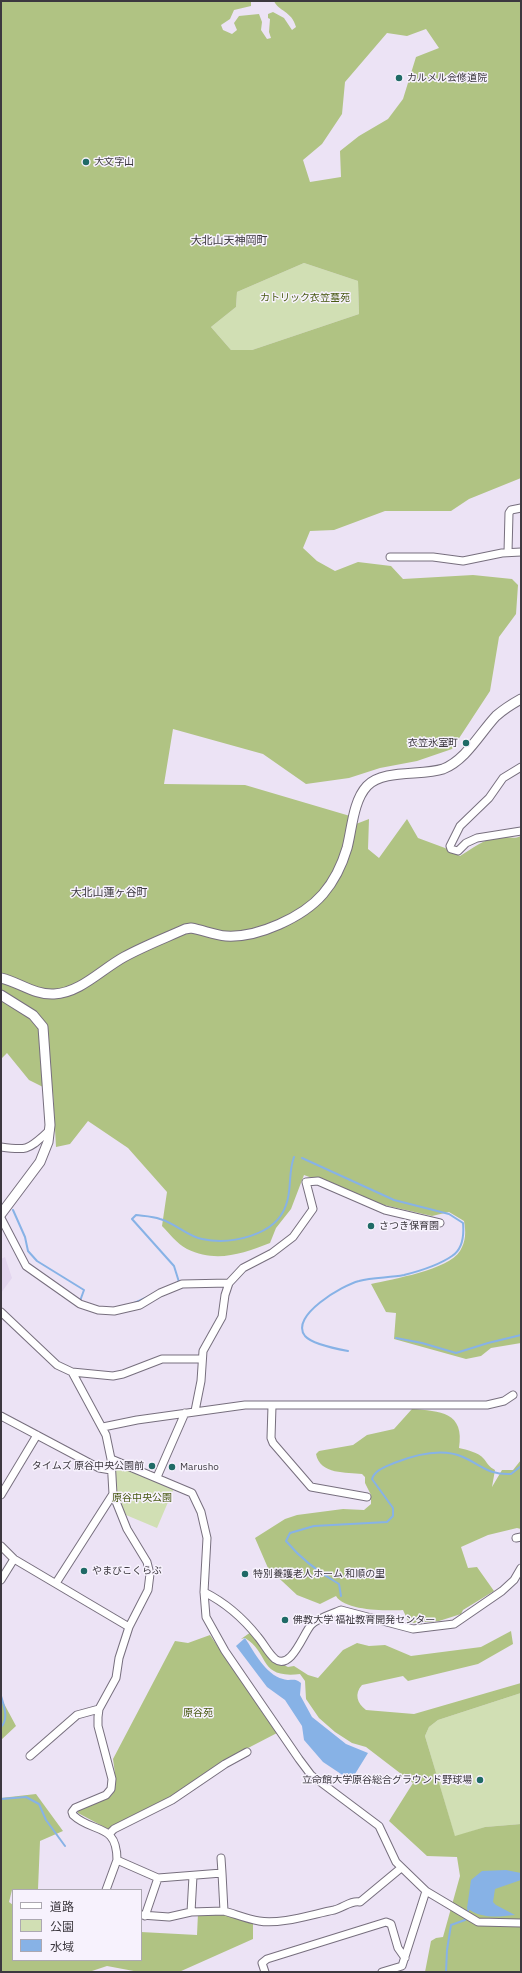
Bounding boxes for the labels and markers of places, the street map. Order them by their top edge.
place label: カルメル会修道院 [407,72,487,84]
marker: カルメル会修道院 [394,73,404,83]
place label: 大文字山 [94,156,134,168]
marker: 大文字山 [81,157,91,167]
place label: 衣笠氷室町 [408,737,458,749]
marker: 衣笠氷室町 [461,738,471,748]
place label: さつき保育園 [379,1220,439,1232]
marker: さつき保育園 [366,1221,376,1231]
place label: タイムズ 原谷中央公園前 [32,1460,144,1472]
marker: タイムズ 原谷中央公園前 [147,1461,157,1471]
place label: Marusho [180,1461,219,1473]
marker: Marusho [167,1462,177,1472]
place label: やまびこくらぶ [92,1565,162,1577]
marker: やまびこくらぶ [79,1566,89,1576]
place label: 特別養護老人ホーム 和順の里 [253,1568,385,1580]
marker: 特別養護老人ホーム 和順の里 [240,1569,250,1579]
place label: 佛教大学 福祉教育開発センター [293,1614,435,1626]
marker: 佛教大学 福祉教育開発センター [280,1615,290,1625]
place label: 立命館大学原谷総合グラウンド野球場 [302,1774,472,1786]
marker: 立命館大学原谷総合グラウンド野球場 [475,1775,485,1785]

